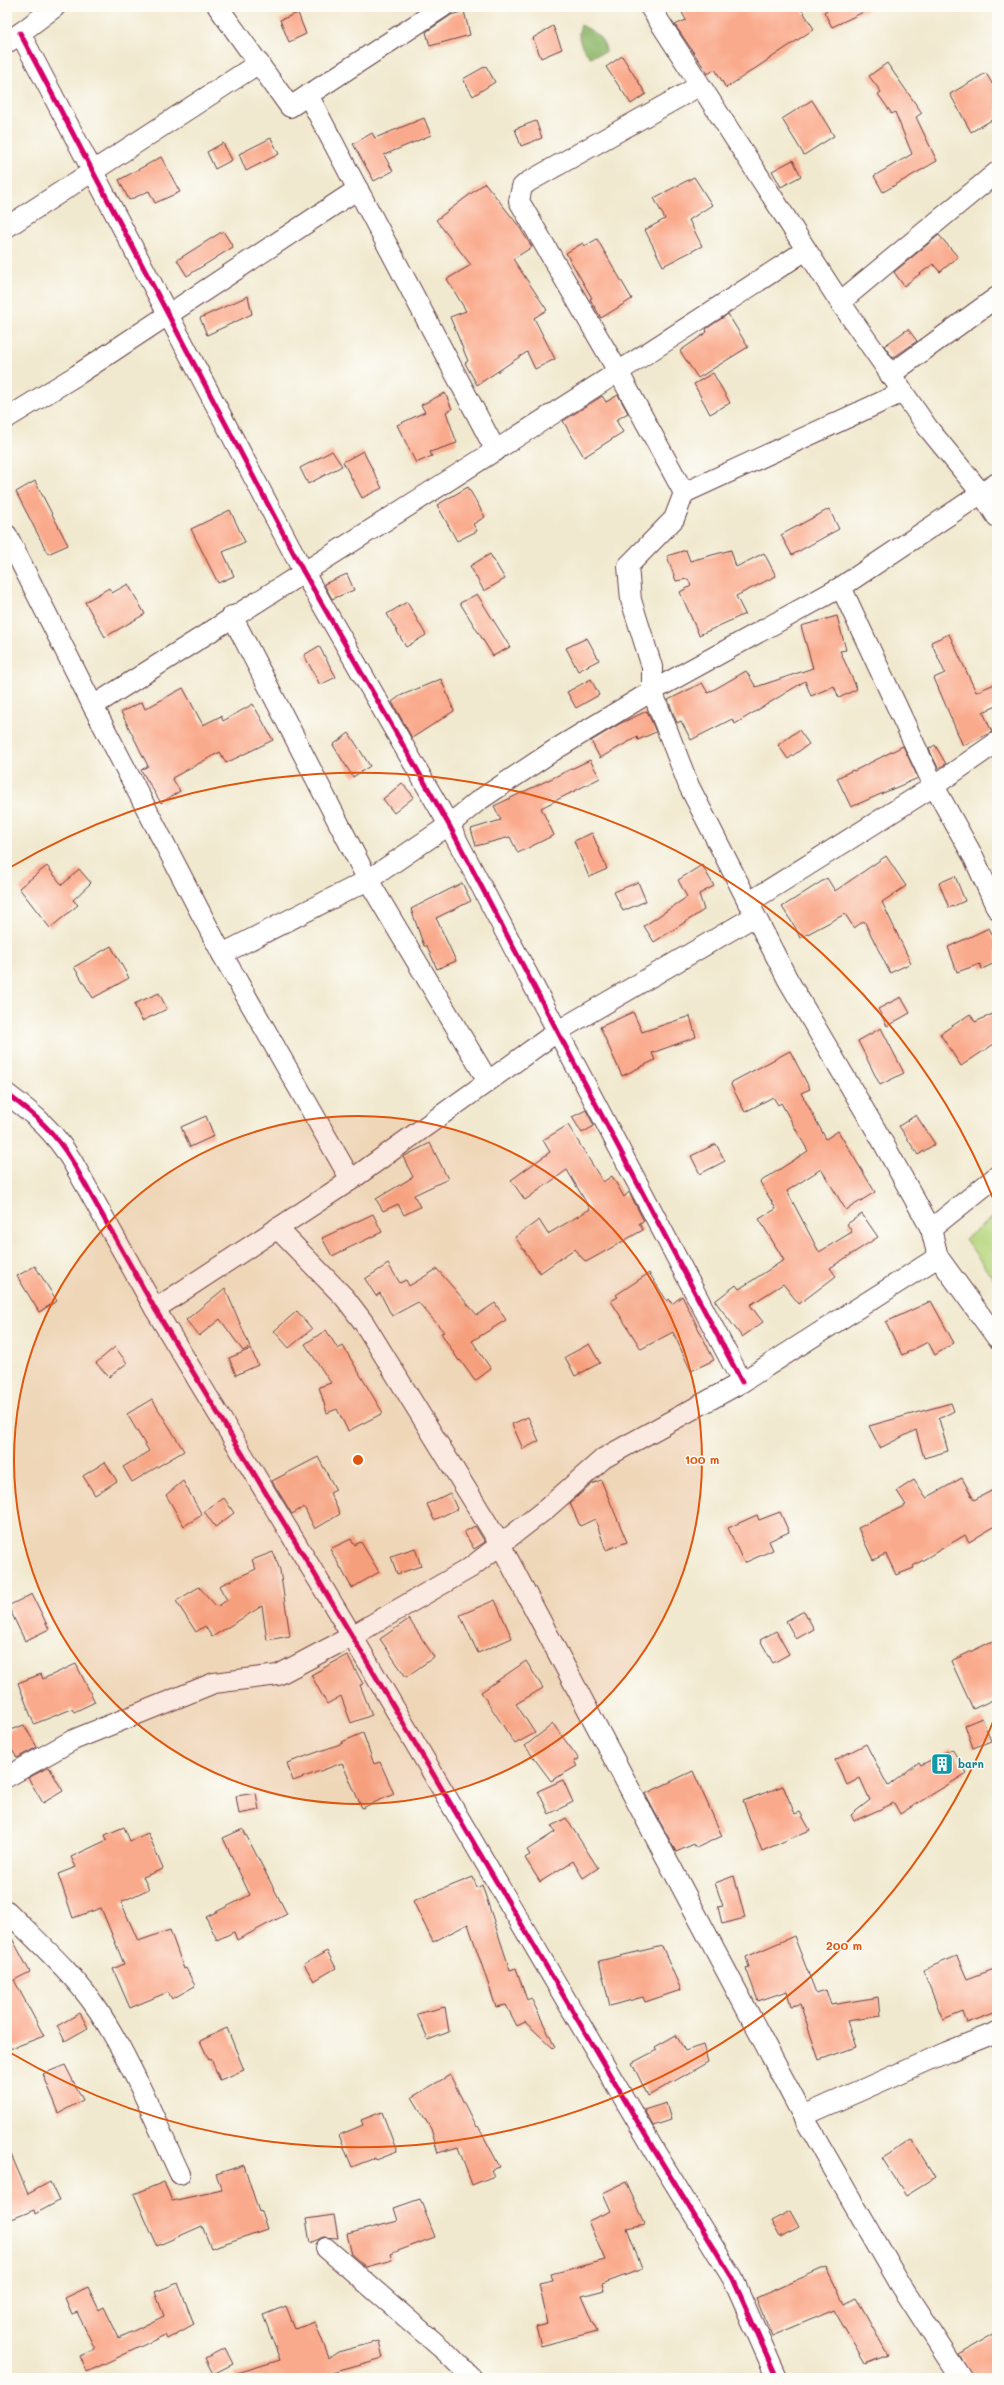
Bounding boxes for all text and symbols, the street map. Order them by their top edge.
text: 100 m [685,1451,719,1467]
centre of rings [351,1453,365,1467]
building icon: barn [929,1751,955,1777]
place label: barn [958,1756,984,1771]
text: 200 m [826,1937,862,1953]

